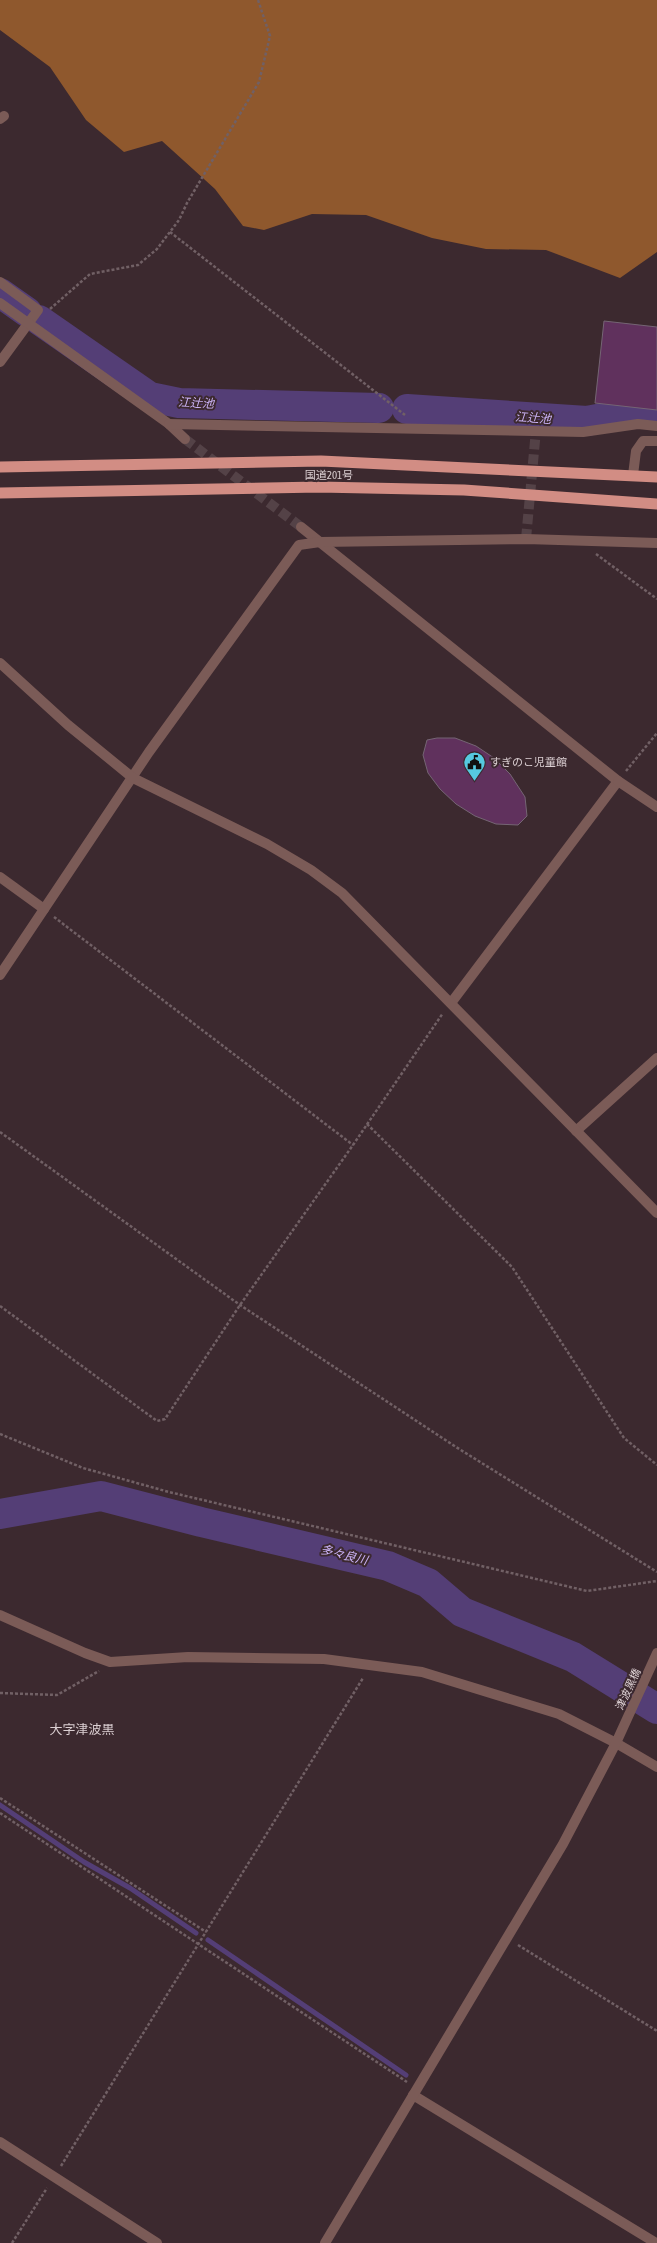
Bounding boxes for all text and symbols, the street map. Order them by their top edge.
water label: 江辻池 [178,395,215,411]
water label: 江辻池 [515,410,552,426]
street label: 国道201号 [305,469,353,481]
public building icon: すぎのこ児童館 [462,749,488,782]
place label: すぎのこ児童館 [490,756,567,768]
water label: 多々良川 [319,1542,371,1568]
street label: 津波黒橋 [613,1667,643,1711]
district label: 大字津波黒 [49,1722,115,1737]

